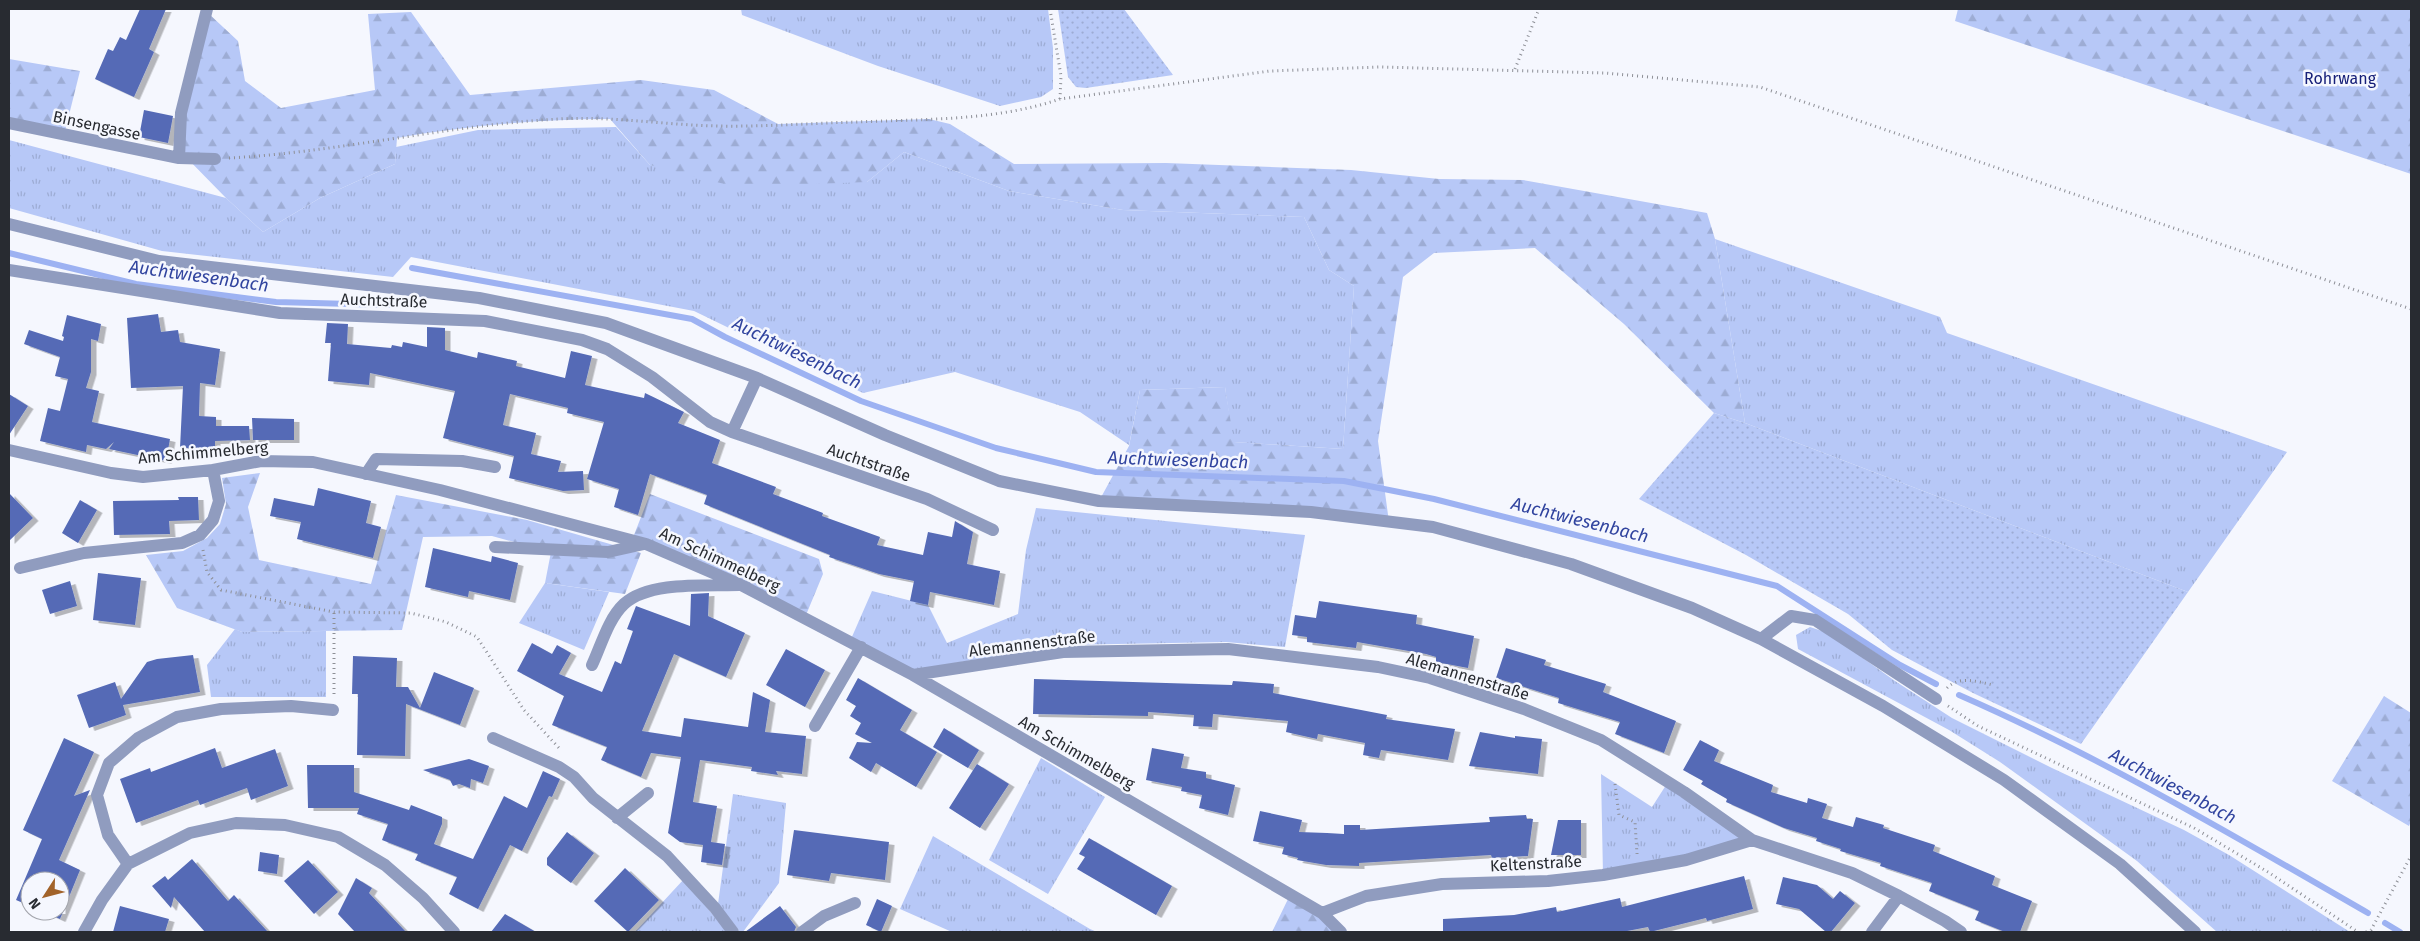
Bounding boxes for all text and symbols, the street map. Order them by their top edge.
park label: Rohrwang [2304,69,2377,88]
street label: Binsengasse [51,107,143,144]
water label: Auchtwiesenbach [127,255,270,297]
street label: Auchtstraße [340,289,428,312]
water label: Auchtwiesenbach [728,312,865,394]
street label: Am Schimmelberg [137,437,270,468]
street label: Auchtstraße [825,439,913,486]
water label: Auchtwiesenbach [1106,447,1249,473]
water label: Auchtwiesenbach [1508,492,1651,548]
street label: Am Schimmelberg [657,523,784,596]
street label: Alemannenstraße [968,626,1097,661]
street label: Alemannenstraße [1404,649,1532,704]
street label: Am Schimmelberg [1015,712,1139,794]
water label: Auchtwiesenbach [2105,743,2240,829]
street label: Keltenstraße [1490,852,1582,875]
north arrow [20,871,70,921]
text: N [25,895,44,912]

